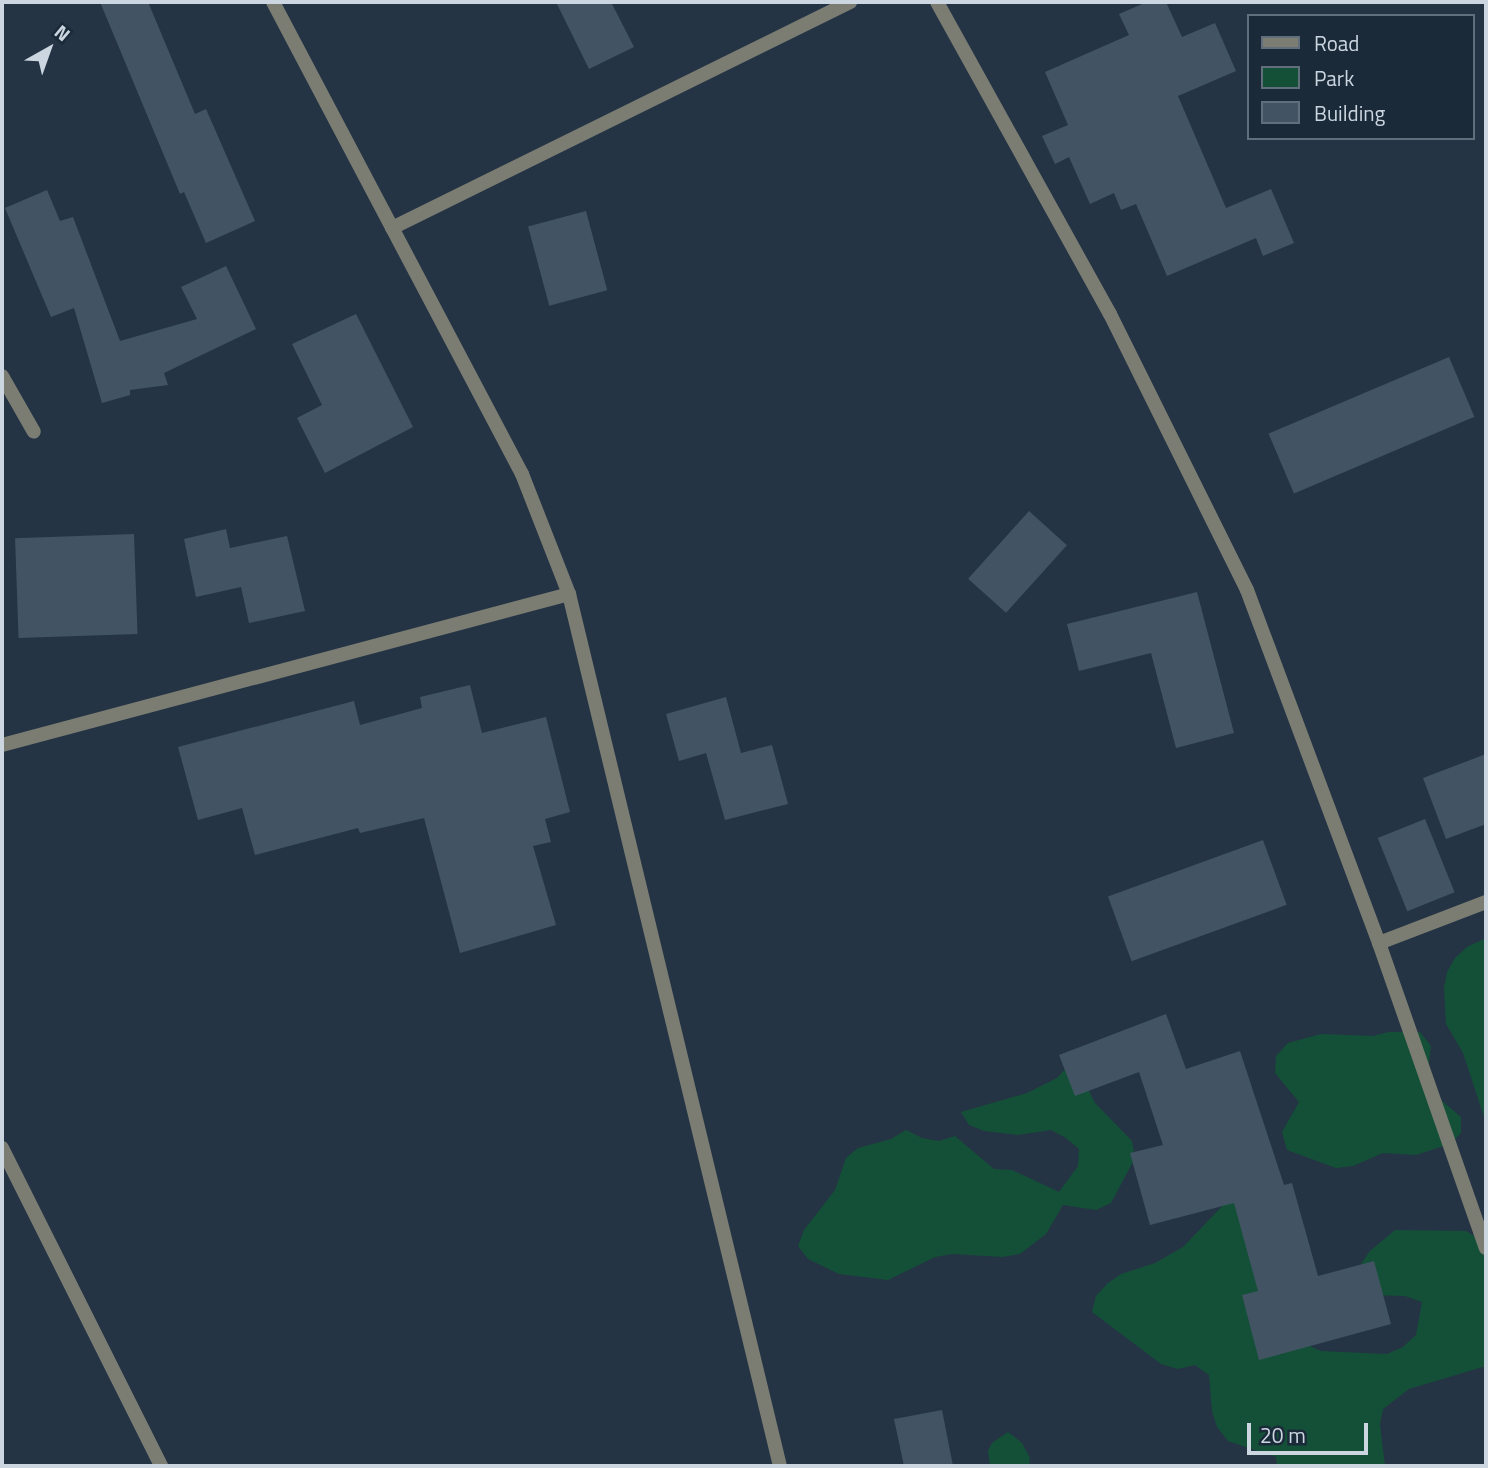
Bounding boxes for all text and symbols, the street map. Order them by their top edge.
north arrow [14,14,84,84]
legend [1246,14,1474,140]
text: N [48,17,77,48]
text: Road [1314,27,1359,59]
text: Park [1314,62,1354,94]
text: Building [1314,97,1385,129]
scale bar [1250,1408,1371,1452]
text: 20 m [1260,1419,1306,1451]

